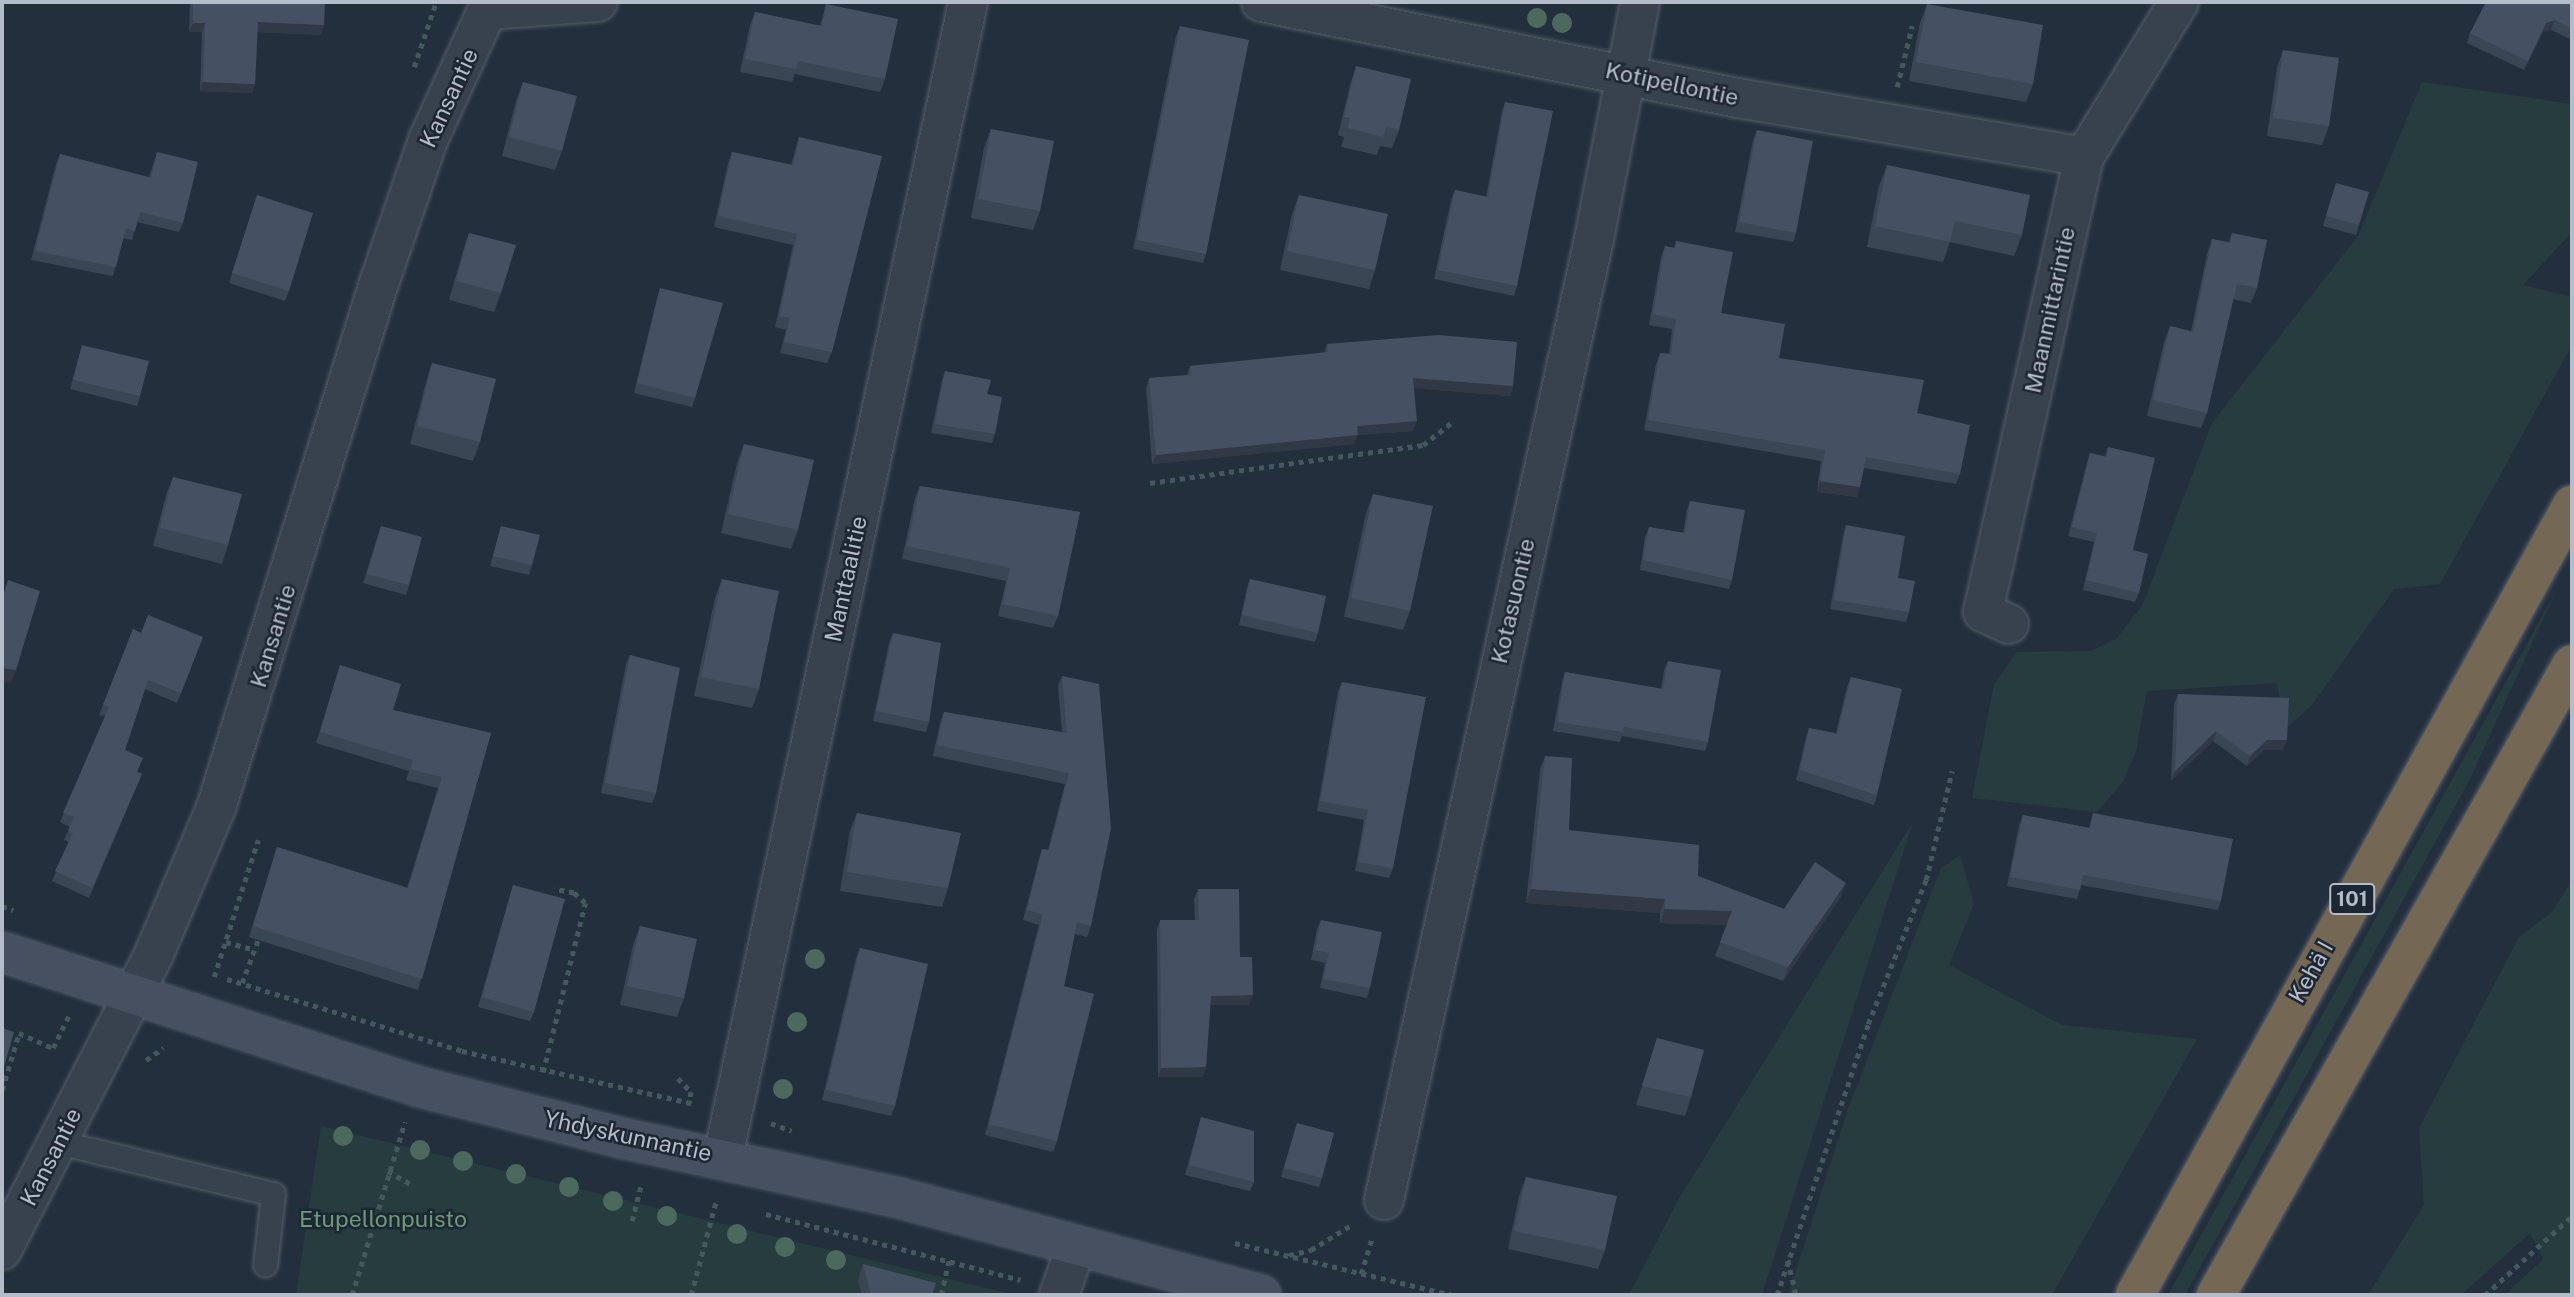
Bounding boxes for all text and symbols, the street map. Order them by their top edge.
street label: Kansantie [414,44,484,152]
street label: Kotipellontie [1603,56,1741,112]
street label: Maanmittarintie [2019,224,2081,396]
street label: Manttaalitie [819,513,873,645]
street label: Kotasuontie [1485,536,1541,666]
street label: Kansantie [244,581,302,691]
road number: 101 [2328,881,2376,916]
street label: Kehä I [2283,936,2339,1008]
street label: Kansantie [15,1103,87,1211]
street label: Yhdyskunnantie [542,1105,714,1167]
park label: Etupellonpuisto [299,1205,467,1233]

